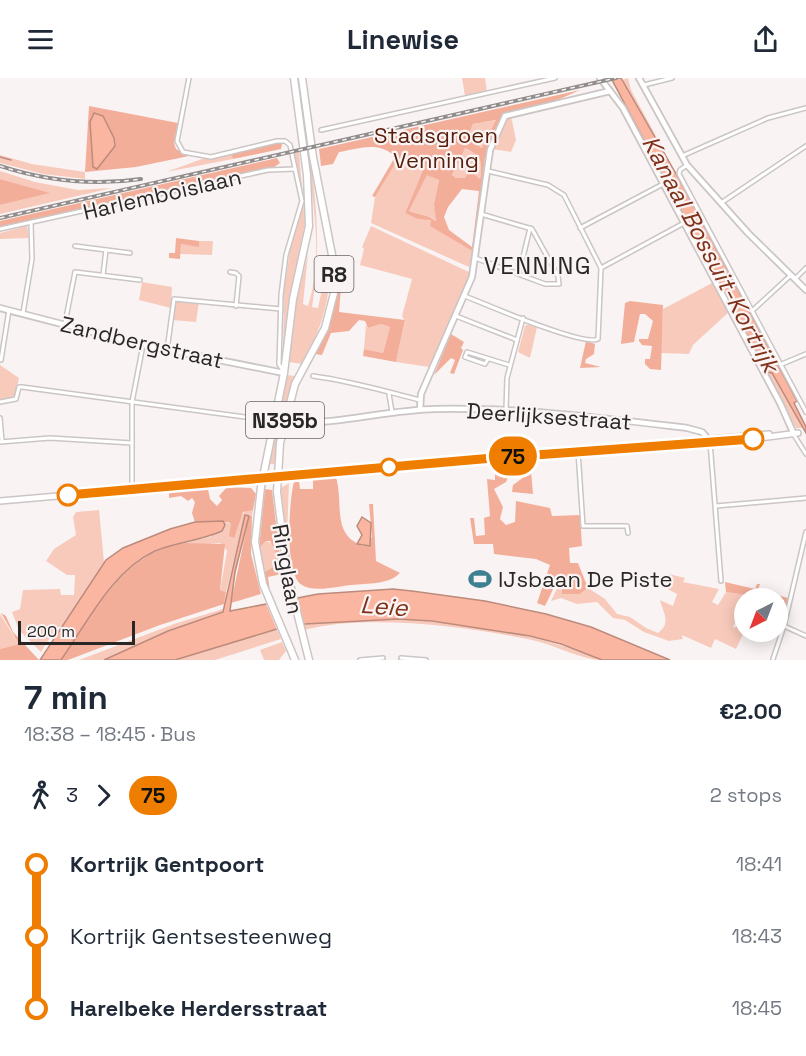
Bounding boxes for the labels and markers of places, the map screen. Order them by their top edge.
unlabelled marker [742,428,764,450]
unlabelled marker [380,458,398,476]
unlabelled marker [57,484,79,506]
place label: IJsbaan De Piste [498,565,673,593]
sports icon: IJsbaan De Piste [467,566,493,592]

